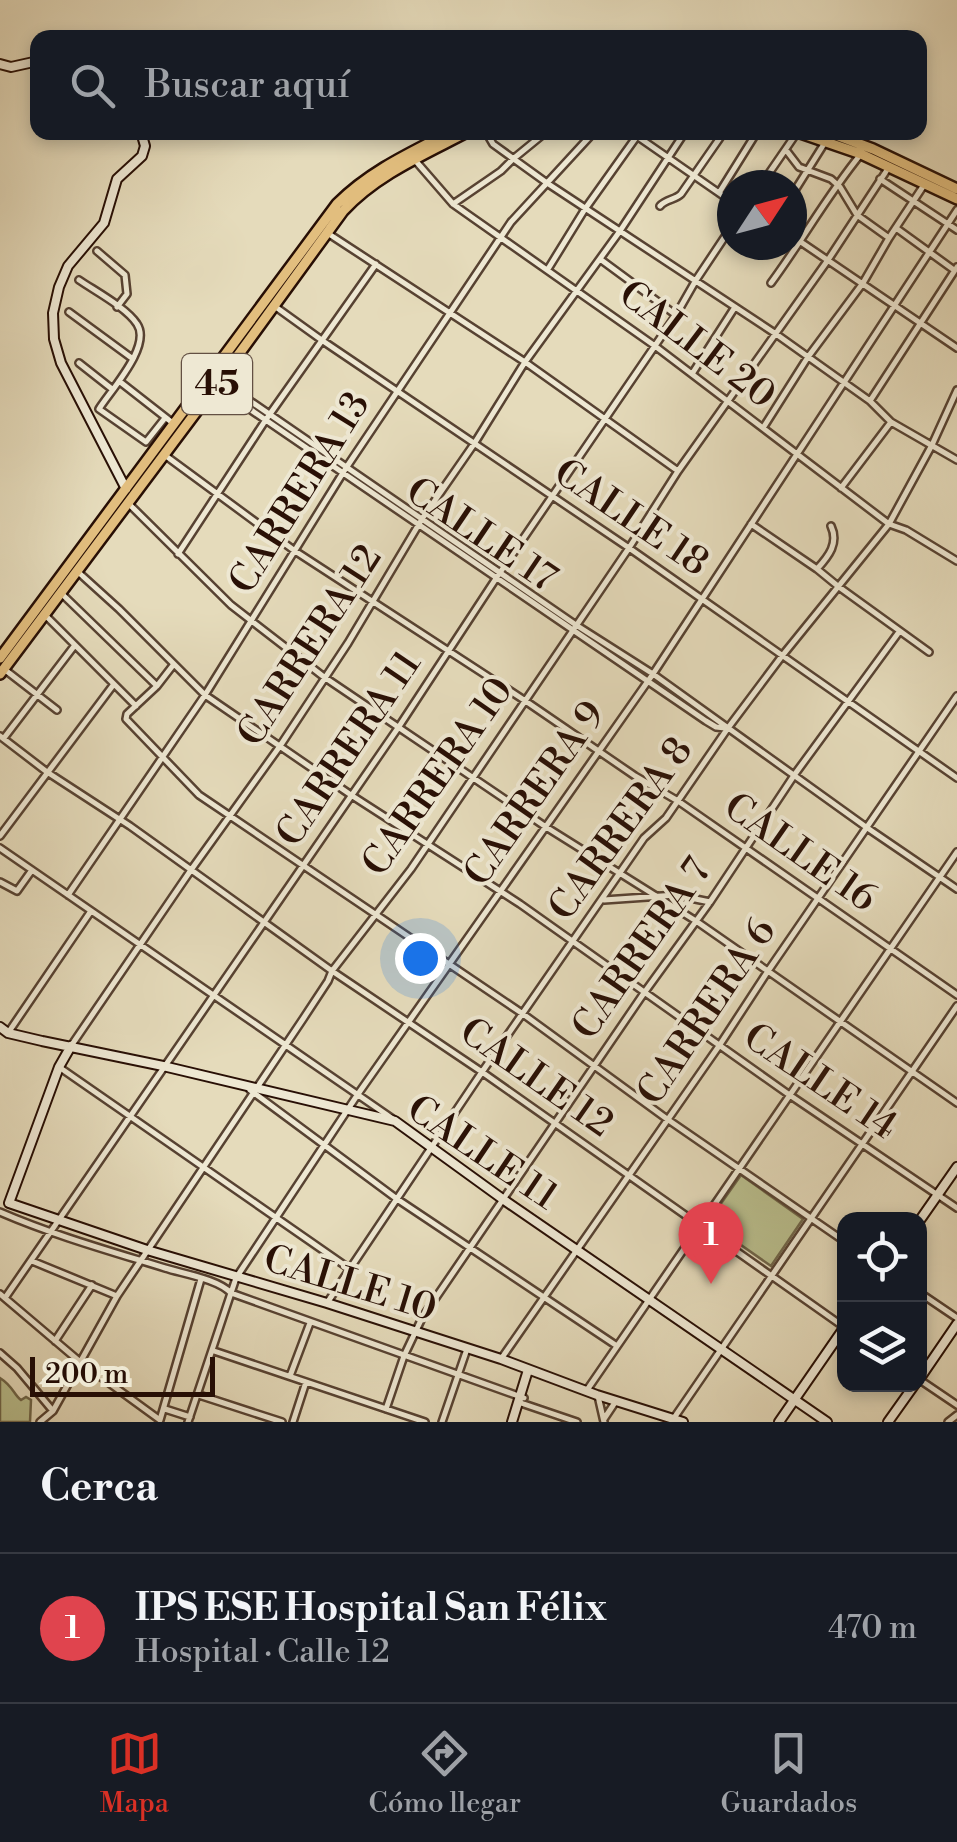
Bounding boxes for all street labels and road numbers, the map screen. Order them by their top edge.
street label: CALLE 20 [609,271,785,419]
road number: 45 [182,354,252,414]
street label: CARRERA 13 [219,383,381,603]
street label: CALLE 18 [545,449,717,587]
street label: CALLE 17 [397,468,565,602]
street label: CARRERA 12 [228,537,392,755]
street label: CARRERA 11 [266,642,432,856]
street label: CARRERA 10 [352,669,524,885]
street label: CARRERA 9 [454,693,616,895]
street label: CARRERA 8 [539,728,703,930]
street label: CALLE 16 [715,783,885,923]
street label: CARRERA 7 [562,849,722,1049]
street label: CARRERA 6 [628,910,786,1114]
street label: CALLE 12 [450,1008,622,1148]
street label: CALLE 14 [734,1014,906,1150]
street label: CALLE 11 [398,1086,566,1220]
street label: CALLE 10 [258,1236,442,1332]

